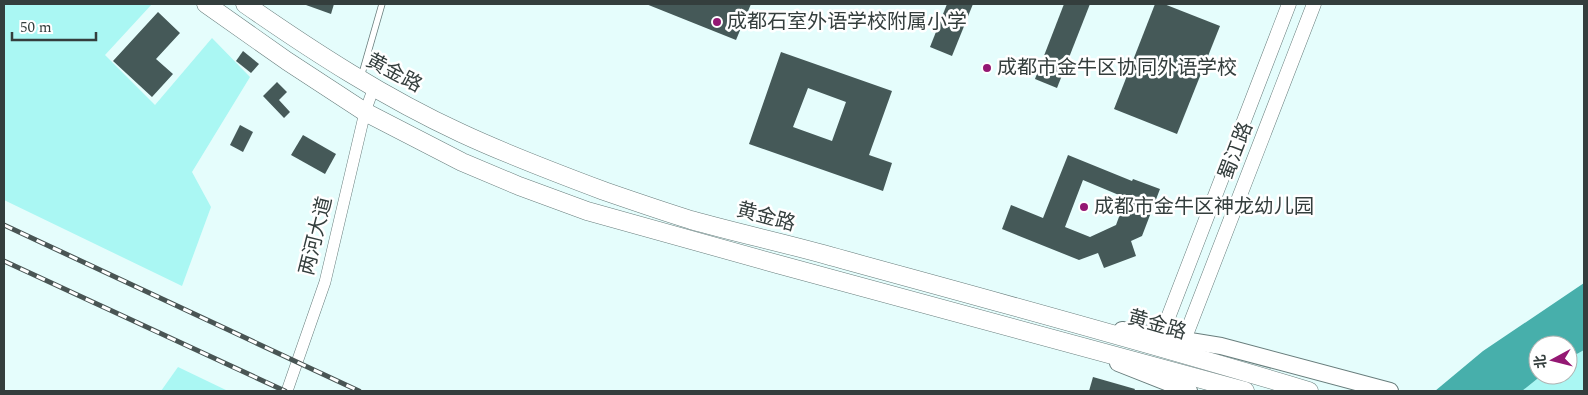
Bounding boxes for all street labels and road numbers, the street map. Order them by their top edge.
street label: 黄金路 [360,46,428,100]
street label: 蜀江路 [1211,118,1261,184]
street label: 两河大道 [292,194,340,278]
street label: 黄金路 [733,195,799,239]
street label: 黄金路 [1124,302,1190,348]

